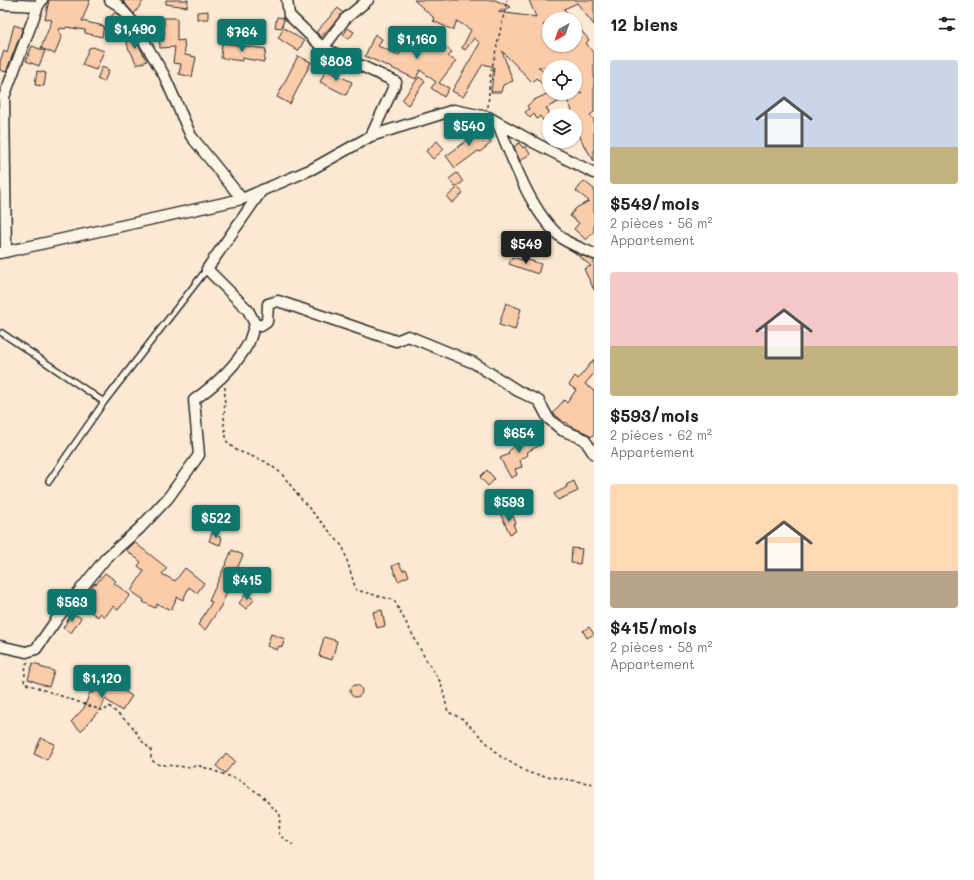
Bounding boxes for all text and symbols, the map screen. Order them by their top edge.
north arrow [542,12,582,52]
map controls [542,12,582,148]
text: 12 biens [610,13,678,35]
icon: filters [936,13,958,35]
pin: $1,490 [102,16,168,50]
pin: $764 [218,19,266,53]
text: $1,490 [114,20,156,37]
text: $764 [226,23,258,40]
pin: $1,160 [384,26,450,60]
text: $1,160 [397,30,437,47]
pin: $808 [312,48,360,82]
text: $808 [320,52,352,69]
button: locate [542,60,582,100]
icon: home [748,86,820,158]
button: layers [542,108,582,148]
pin: $540 [445,113,493,147]
text: $540 [453,117,485,134]
text: $549/mois [610,192,700,214]
text: 2 pièces · 56 m² [610,214,712,231]
pin: $549 [502,231,550,265]
text: Appartement [610,231,695,248]
text: $549 [510,235,542,252]
icon: home [748,298,820,370]
text: $593/mois [610,404,699,426]
pin: $654 [495,420,543,454]
text: $654 [503,424,535,441]
text: 2 pièces · 62 m² [610,426,712,443]
text: Appartement [610,443,695,460]
pin: $593 [485,489,533,523]
text: $593 [493,493,525,510]
pin: $522 [192,505,240,539]
text: $522 [201,509,231,526]
icon: home [748,510,820,582]
pin: $415 [223,567,271,601]
text: $415 [232,571,262,588]
pin: $563 [48,589,96,623]
text: $563 [56,593,88,610]
text: $415/mois [610,616,697,638]
text: 2 pièces · 58 m² [610,638,712,655]
text: Appartement [610,655,695,672]
pin: $1,120 [69,665,135,699]
text: $1,120 [82,669,122,686]

